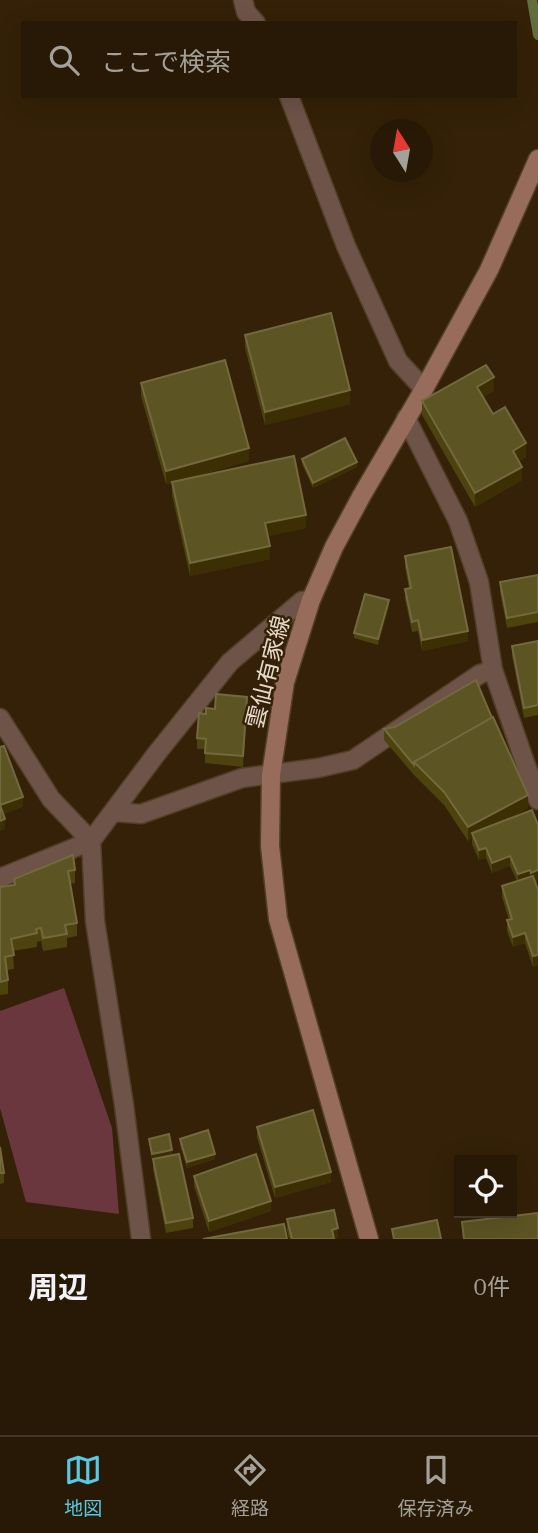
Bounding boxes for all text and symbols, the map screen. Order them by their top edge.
search box [21,21,517,98]
icon: search [45,41,83,79]
text: ここで検索 [101,44,231,78]
north arrow [370,119,433,182]
street label: 雲仙有家線 [239,612,295,731]
map controls [454,1155,517,1218]
button: locate [454,1155,517,1218]
text: 周辺 [28,1267,88,1306]
text: 0件 [473,1271,510,1301]
tab: 地図 [64,1451,102,1520]
tab: 経路 [231,1451,269,1520]
tab: 保存済み [398,1451,474,1520]

